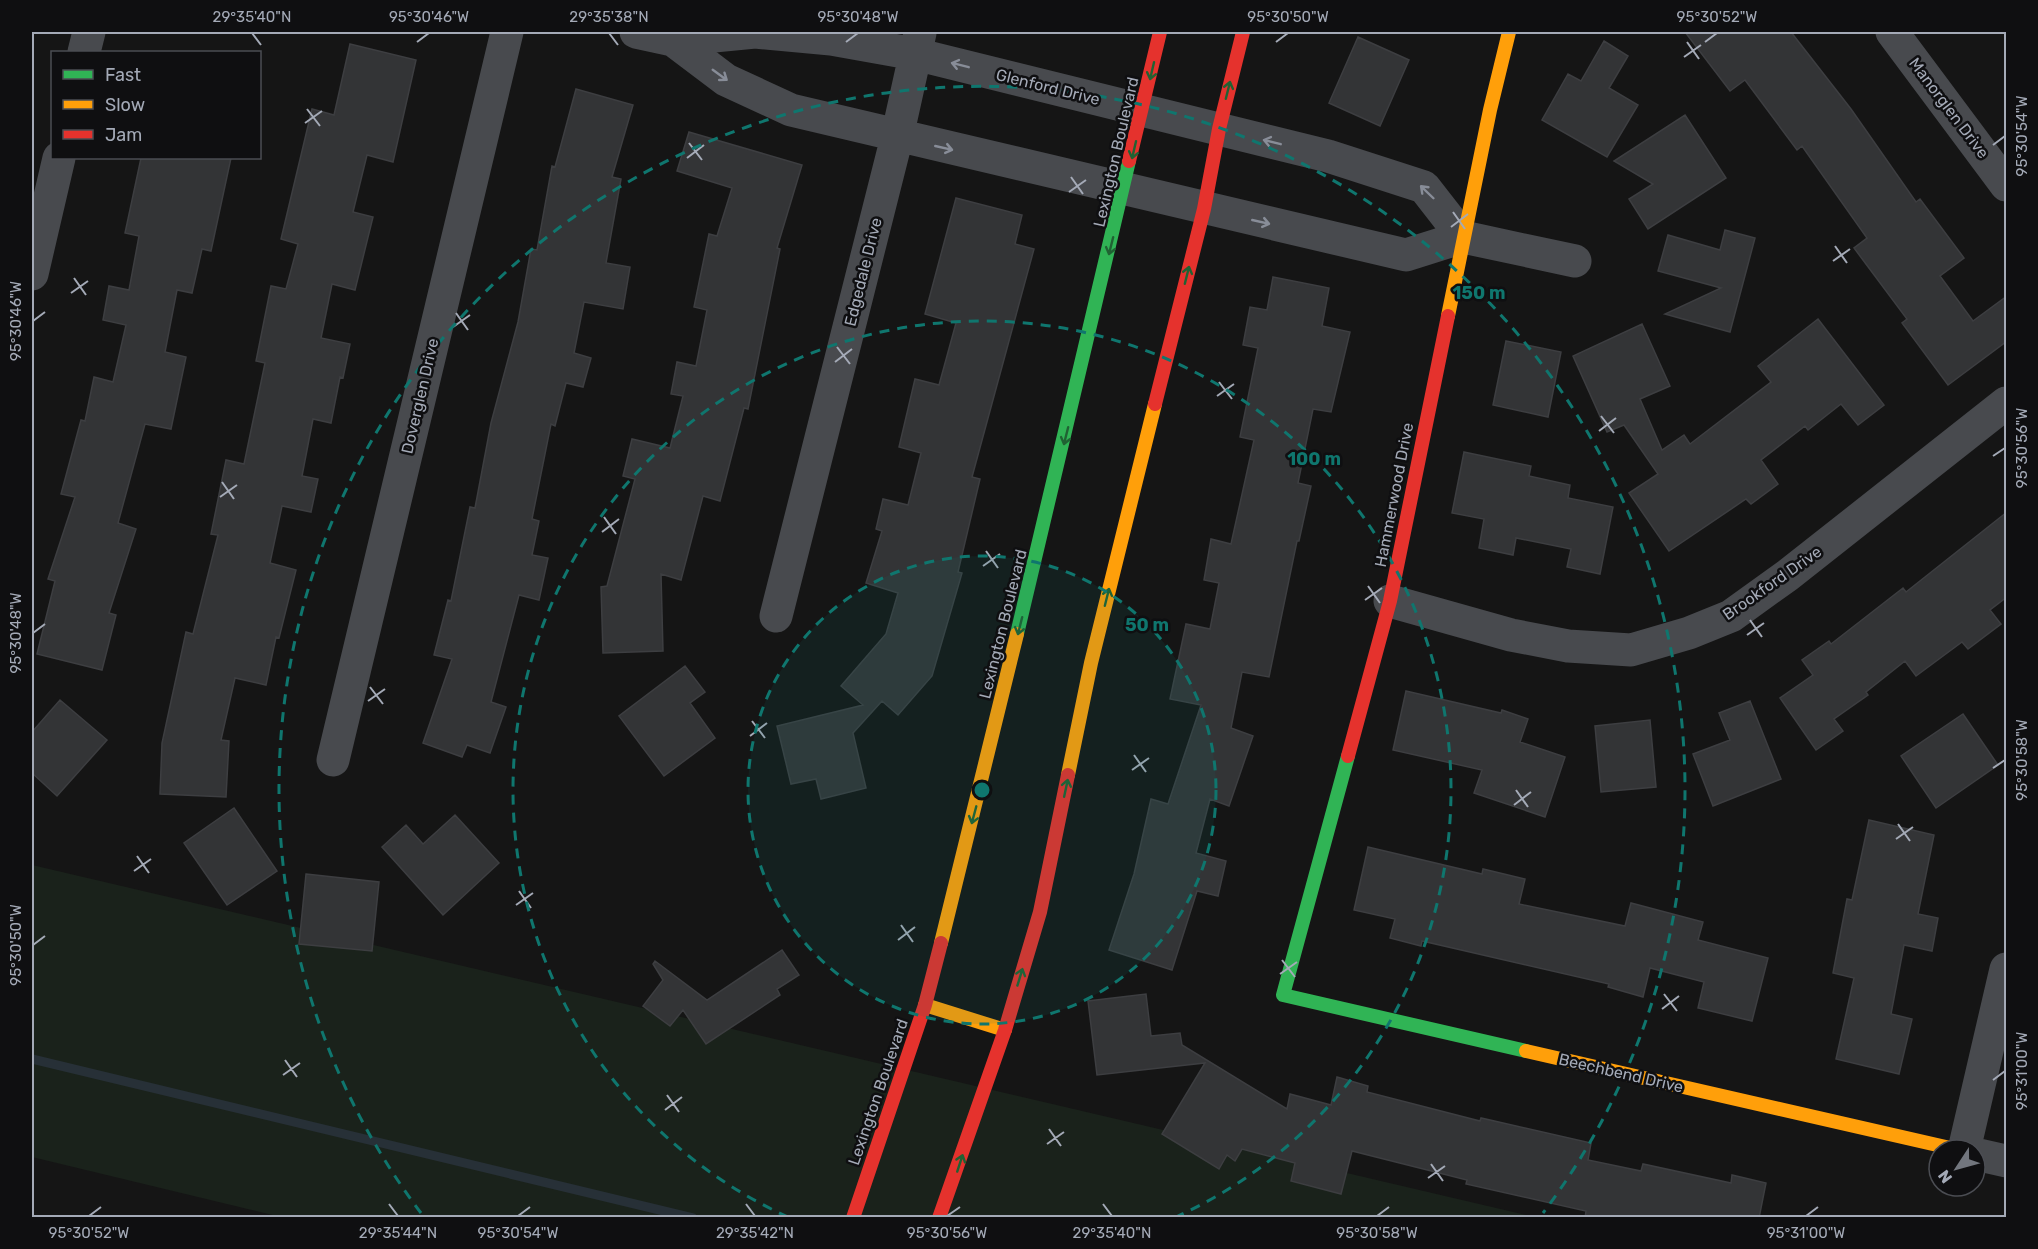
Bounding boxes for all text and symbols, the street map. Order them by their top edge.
text: 29°35'40"N [213,8,291,26]
text: 95°30'46"W [389,8,469,26]
text: 29°35'38"N [569,8,649,26]
text: 95°30'48"W [817,8,899,26]
text: 95°30'50"W [1247,8,1329,26]
text: 95°30'52"W [1677,8,1757,26]
legend [51,51,261,159]
street label: Manorglen Drive [1905,54,1993,162]
one-way arrow [951,58,970,70]
one-way arrow [1145,61,1157,80]
text: Fast [105,64,141,86]
street label: Glenford Drive [994,65,1102,109]
one-way arrow [712,69,728,81]
street label: Lexington Boulevard [1090,75,1142,229]
one-way arrow [1223,81,1235,100]
text: Slow [105,94,145,116]
text: 95°30'54"W [2013,96,2031,176]
text: Jam [105,124,142,146]
one-way arrow [1262,135,1281,147]
one-way arrow [1128,139,1139,159]
one-way arrow [934,142,953,154]
one-way arrow [1419,185,1434,199]
street label: Edgedale Drive [840,216,886,328]
one-way arrow [1250,217,1270,228]
one-way arrow [1105,237,1117,256]
one-way arrow [1182,266,1194,285]
text: 95°30'46"W [7,281,25,361]
text: 150 m [1452,282,1506,304]
street label: Doverglen Drive [397,336,443,456]
text: 95°30'56"W [2013,408,2031,488]
street label: Hammerwood Drive [1371,421,1417,569]
one-way arrow [1059,426,1071,445]
text: 100 m [1287,448,1341,470]
street label: Brookford Drive [1719,542,1825,624]
street label: Lexington Boulevard [975,547,1031,701]
one-way arrow [1102,588,1114,607]
text: 95°30'48"W [7,592,25,674]
text: 50 m [1125,614,1169,636]
one-way arrow [1013,616,1025,635]
text: 95°30'58"W [2013,719,2031,801]
one-way arrow [1060,779,1072,798]
centre of rings [972,780,992,800]
one-way arrow [967,805,979,824]
text: 95°30'50"W [7,904,25,986]
one-way arrow [1015,968,1026,987]
street label: Lexington Boulevard [844,1016,912,1168]
text: 95°31'00"W [2013,1032,2031,1110]
street label: Beechbend Drive [1557,1049,1685,1097]
north arrow [1927,1138,1987,1198]
one-way arrow [955,1154,966,1173]
text: N [1934,1166,1956,1187]
text: 95°30'52"W [49,1224,129,1242]
text: 29°35'44"N [359,1224,437,1242]
text: 95°30'54"W [478,1224,558,1242]
text: 29°35'42"N [716,1224,794,1242]
text: 95°30'56"W [907,1224,987,1242]
text: 29°35'40"N [1073,1224,1151,1242]
text: 95°30'58"W [1336,1224,1418,1242]
text: 95°31'00"W [1767,1224,1845,1242]

